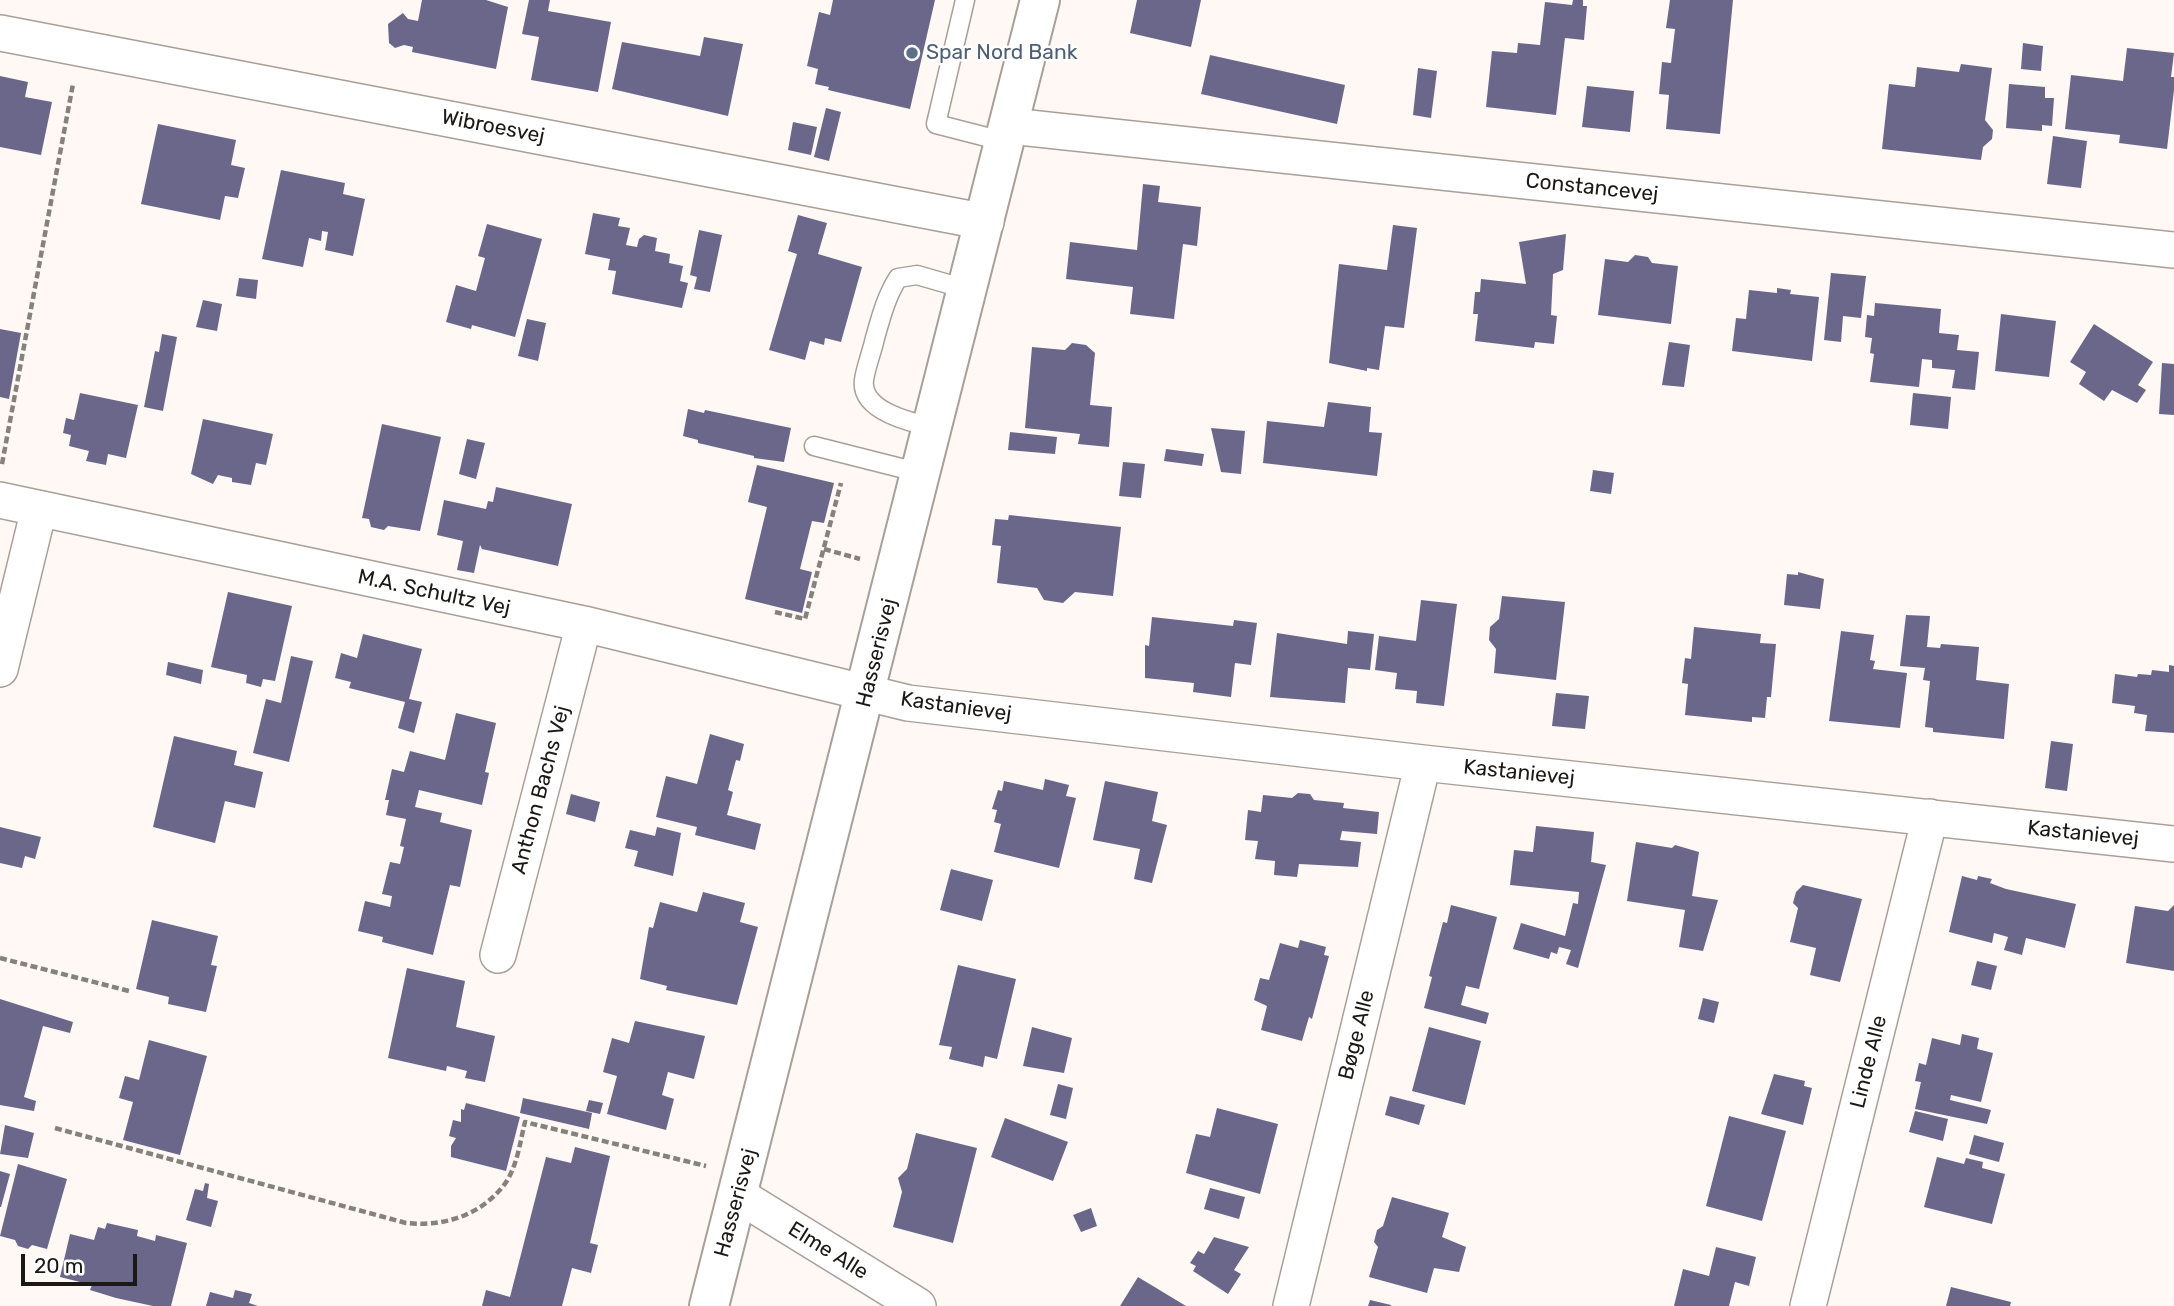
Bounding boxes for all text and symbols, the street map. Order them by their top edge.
place label: Spar Nord Bank [926,40,1078,66]
marker: Spar Nord Bank [904,45,920,61]
street label: Wibroesvej [439,105,547,149]
street label: Constancevej [1524,169,1660,207]
street label: M.A. Schultz Vej [355,565,513,621]
street label: Hasserisvej [851,596,903,710]
street label: Kastanievej [899,687,1013,727]
street label: Anthon Bachs Vej [506,703,576,877]
street label: Kastanievej [1462,755,1576,791]
street label: Kastanievej [2026,816,2140,852]
street label: Bøge Alle [1334,988,1380,1082]
street label: Linde Alle [1845,1013,1893,1111]
street label: Hasserisvej [709,1146,763,1260]
street label: Elme Alle [783,1217,873,1285]
scale bar [24,1240,140,1284]
text: 20 m [34,1253,83,1278]

